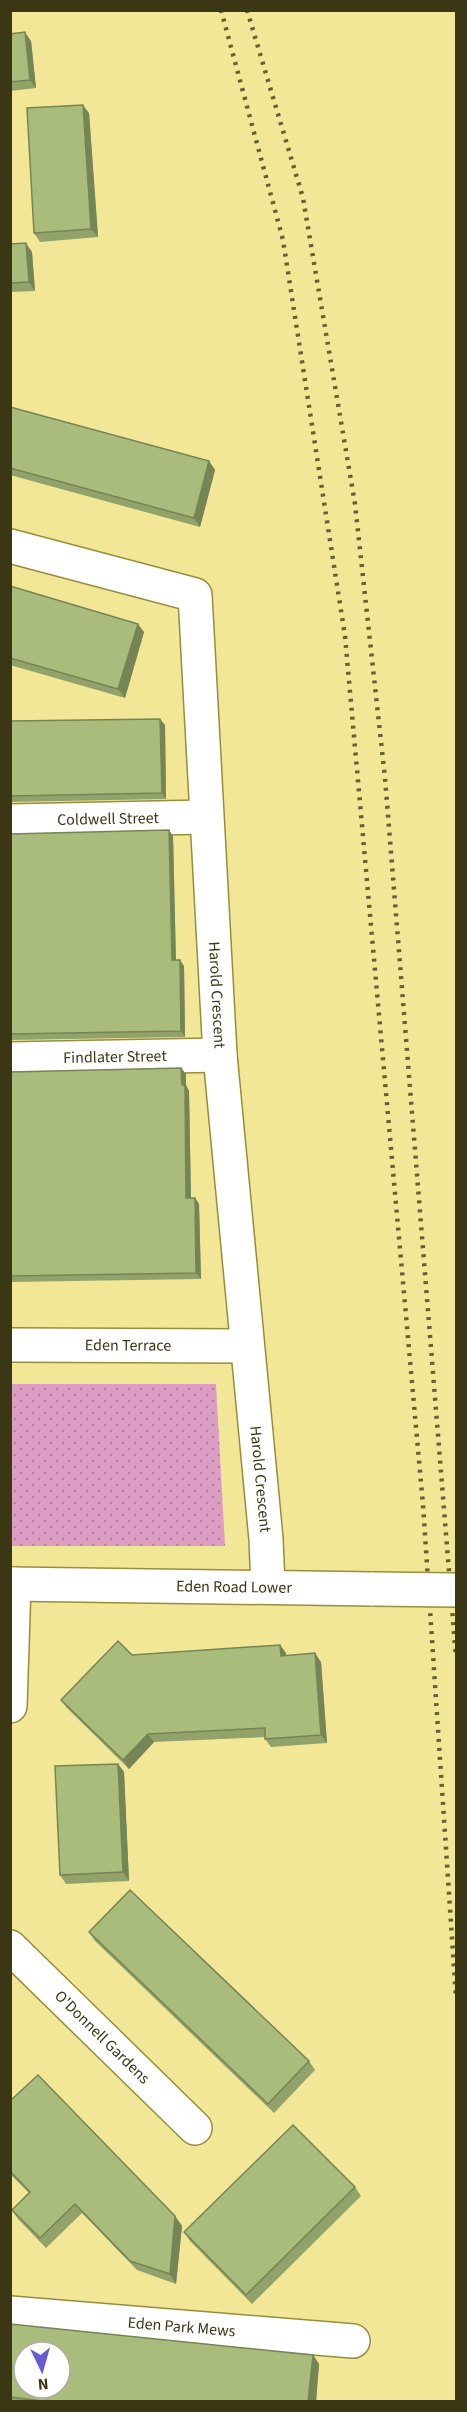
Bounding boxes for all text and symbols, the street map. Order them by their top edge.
street label: Coldwell Street [57,807,160,831]
street label: Harold Crescent [203,941,231,1050]
street label: Findlater Street [63,1045,168,1069]
street label: Eden Terrace [85,1334,171,1357]
street label: Harold Crescent [244,1425,276,1534]
street label: Eden Road Lower [176,1575,292,1599]
street label: O'Donnell Gardens [50,1985,155,2089]
street label: Eden Park Mews [127,2312,236,2342]
north arrow [12,2340,72,2400]
text: N [37,2373,49,2395]

